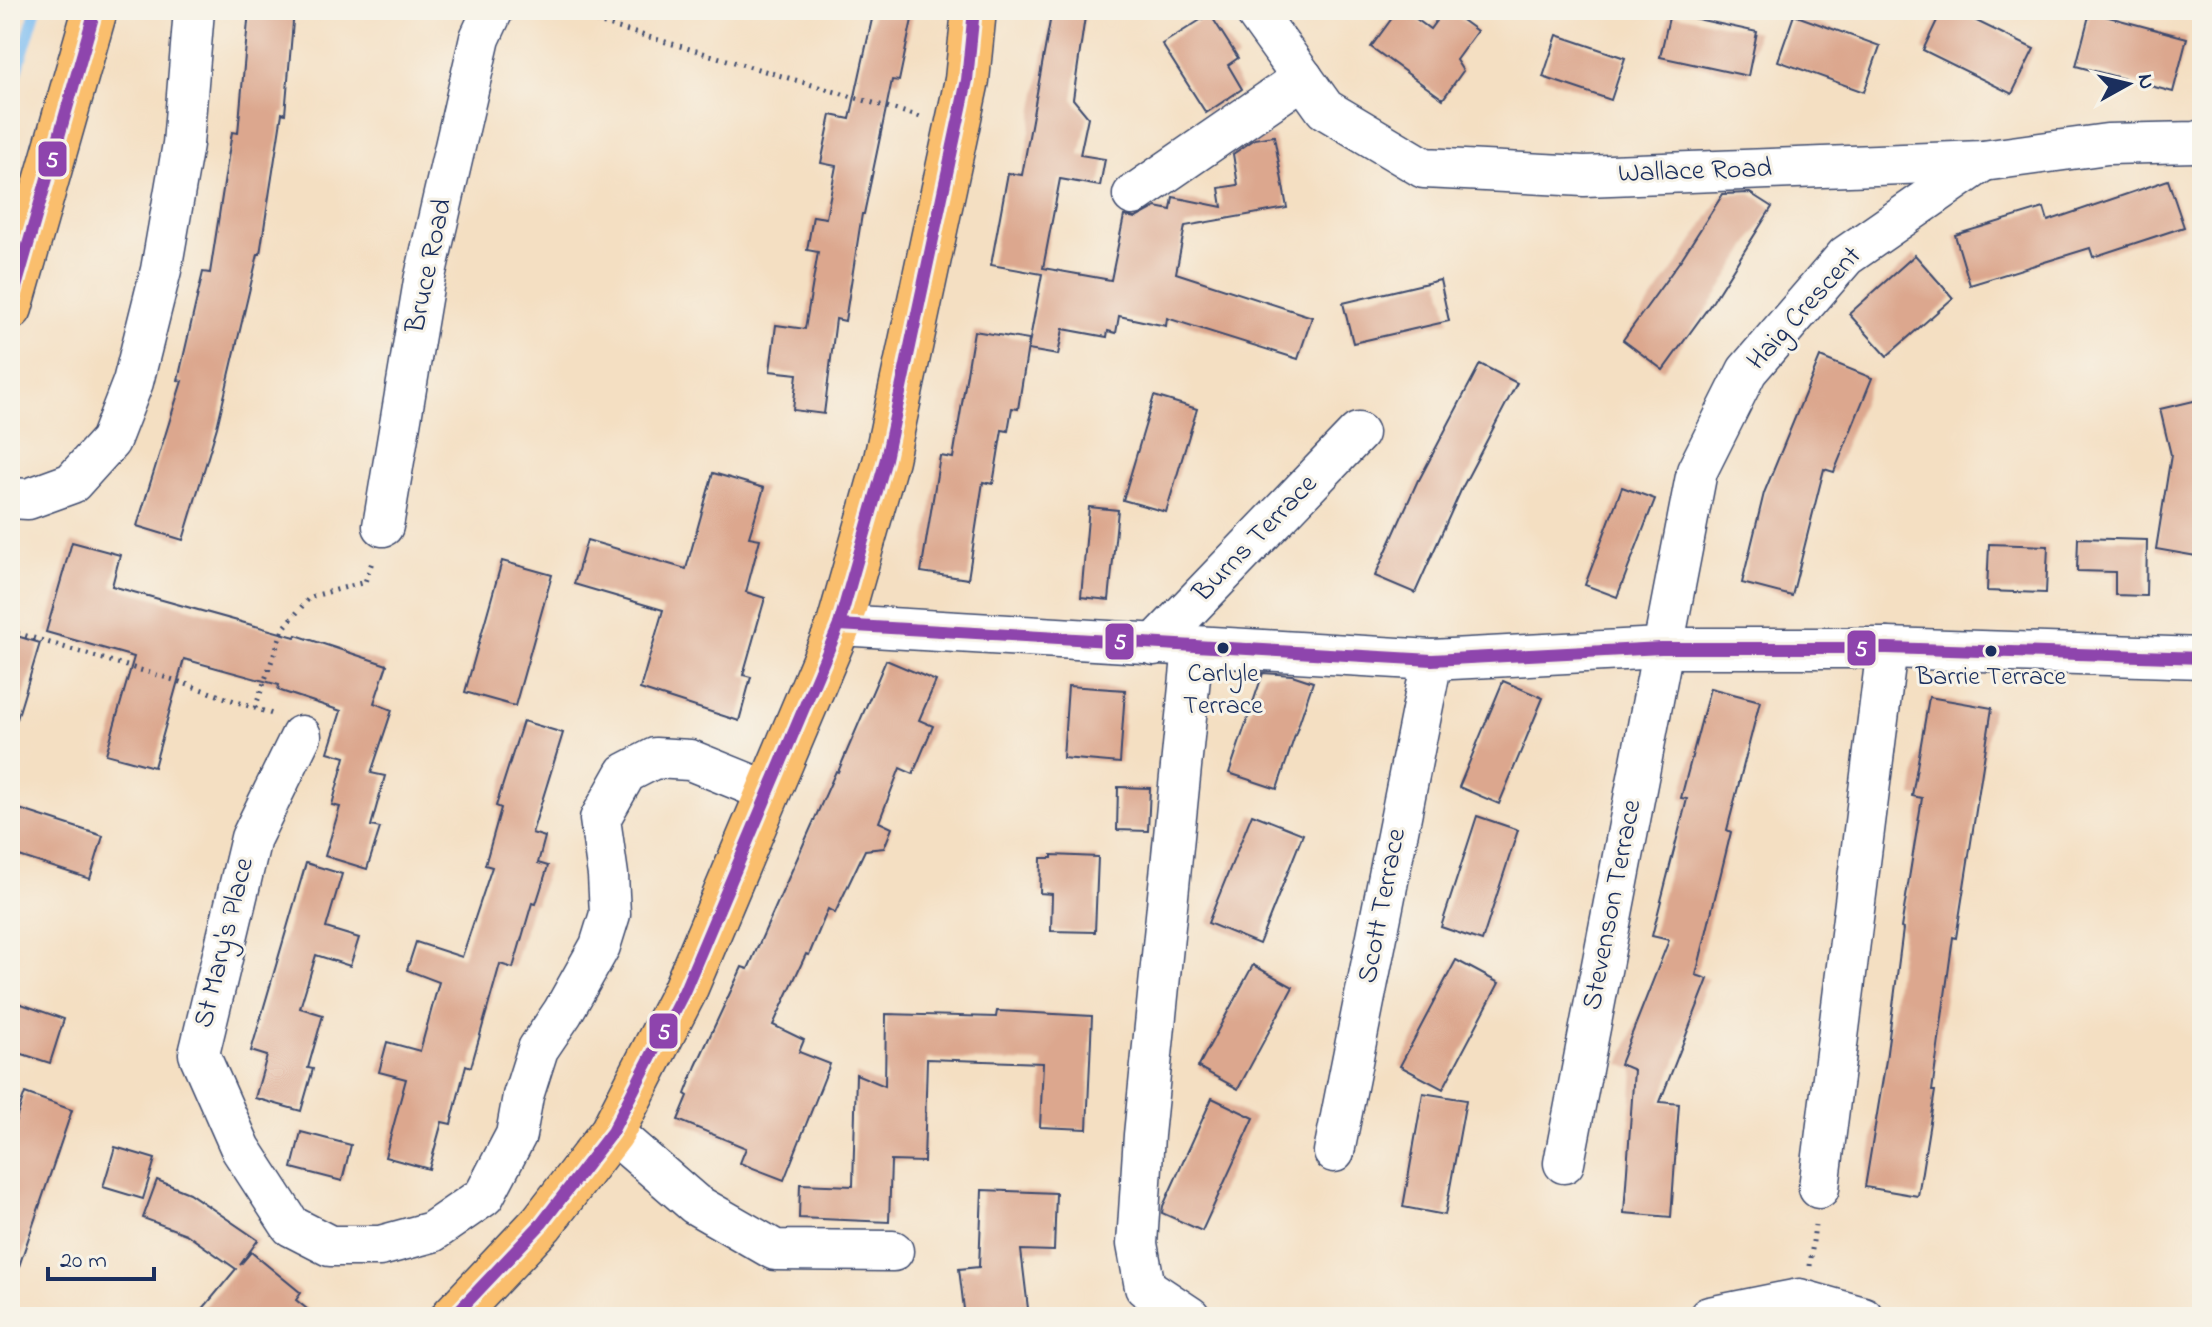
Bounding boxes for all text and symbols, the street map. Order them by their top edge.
north arrow [2088,44,2168,124]
text: N [2128,72,2162,91]
line badge: 5 [37,140,68,178]
text: 5 [46,146,59,178]
street label: Wallace Road [1617,149,1773,195]
street label: Bruce Road [396,195,464,338]
street label: Haig Crescent [1738,238,1872,380]
street label: Burns Terrace [1183,465,1328,613]
line badge: 5 [1104,622,1135,661]
text: 5 [1114,628,1127,660]
line badge: 5 [1846,629,1877,667]
text: 5 [1855,635,1868,667]
marker: Carlyle Terrace [1215,640,1231,656]
marker: Barrie Terrace [1983,643,1999,659]
place label: Carlyle Terrace [1183,656,1263,726]
place label: Barrie Terrace [1915,659,2067,697]
street label: Stevenson Terrace [1572,796,1654,1014]
street label: Scott Terrace [1348,825,1418,987]
street label: St Mary's Place [184,853,266,1032]
line badge: 5 [648,1012,679,1050]
text: 5 [658,1018,671,1050]
scale bar [48,1231,154,1281]
text: 20 m [60,1244,107,1279]

